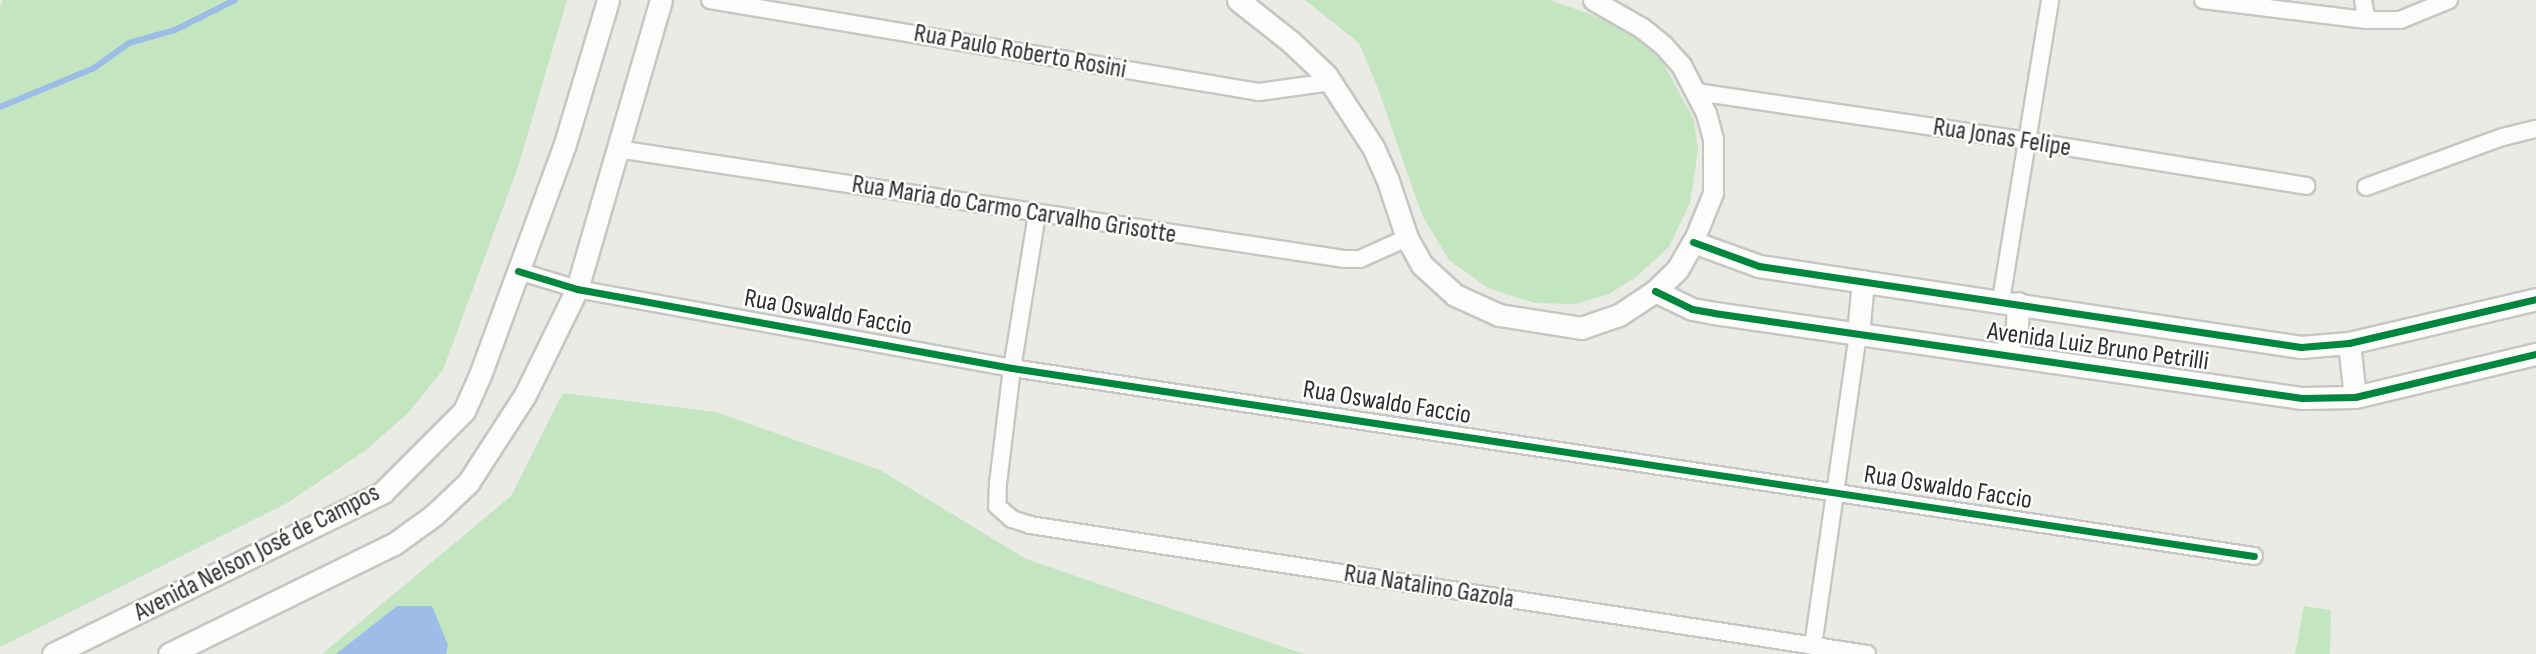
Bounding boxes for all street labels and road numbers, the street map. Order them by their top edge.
street label: Rua Paulo Roberto Rosini [911,18,1129,86]
street label: Rua Jonas Felipe [1931,112,2073,164]
street label: Rua Maria do Carmo Carvalho Grisotte [850,169,1178,251]
street label: Rua Oswaldo Faccio [742,283,914,343]
street label: Avenida Luiz Bruno Petrilli [1985,316,2211,378]
street label: Rua Oswaldo Faccio [1301,374,1473,432]
street label: Rua Oswaldo Faccio [1862,459,2034,517]
street label: Avenida Nelson José de Campos [129,478,385,628]
street label: Rua Natalino Gazola [1342,558,1516,616]

